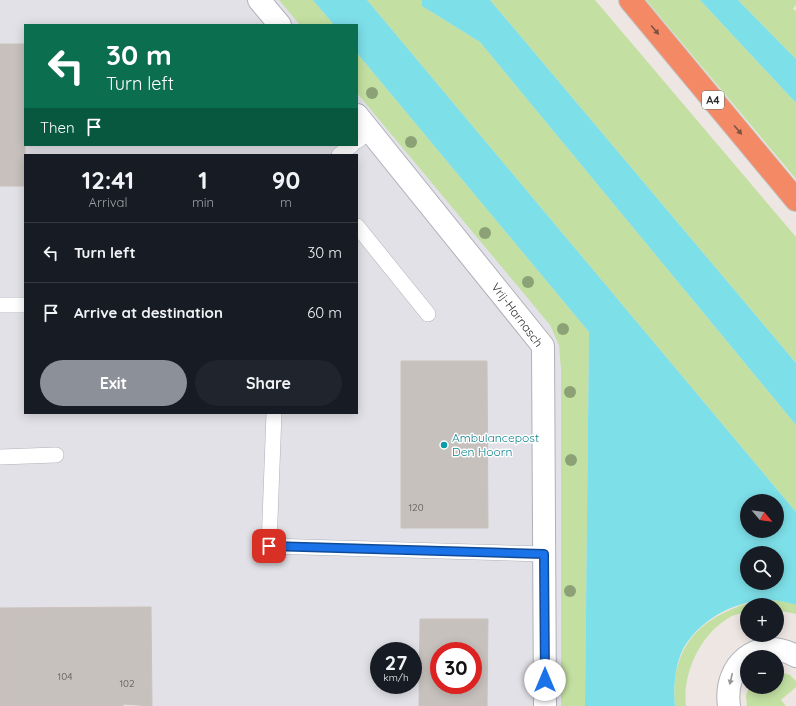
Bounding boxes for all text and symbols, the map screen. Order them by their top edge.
one-way arrow [650,25,659,35]
text: 30 m [106,37,172,72]
icon: left [40,40,92,92]
text: Turn left [106,72,174,95]
road number: A4 [702,91,724,109]
icon: arrive [83,116,105,138]
text: Then [40,118,75,137]
one-way arrow [733,125,742,135]
text: 12:41 [82,165,134,195]
text: 1 [198,165,208,195]
text: 90 [272,165,300,195]
text: Arrival [88,194,127,210]
text: min [192,194,214,210]
text: m [280,194,292,210]
icon: left [40,242,62,264]
text: Turn left [74,243,136,262]
text: 30 m [307,243,342,262]
street label: Vrij-Harnasch [488,280,546,350]
icon: arrive [40,302,62,324]
text: Arrive at destination [74,303,223,322]
text: 60 m [307,303,342,322]
button: Exit [40,360,187,406]
button: Share [195,360,342,406]
place label: Ambulancepost Den Hoorn [452,430,539,459]
marker: Ambulancepost Den Hoorn [439,440,449,450]
north arrow [740,494,784,538]
map controls [740,494,784,694]
house number: 120 [408,501,424,514]
pin [252,529,286,563]
icon: arrive [258,535,280,557]
button: search [740,546,784,590]
button: + [740,598,784,642]
speed limit sign: 30 [430,642,482,694]
text: 27 [385,650,407,675]
button: − [740,650,784,694]
position arrow [524,659,566,701]
house number: 104 [58,670,72,683]
text: km/h [383,671,409,684]
one-way arrow [727,673,733,686]
house number: 102 [119,677,135,690]

